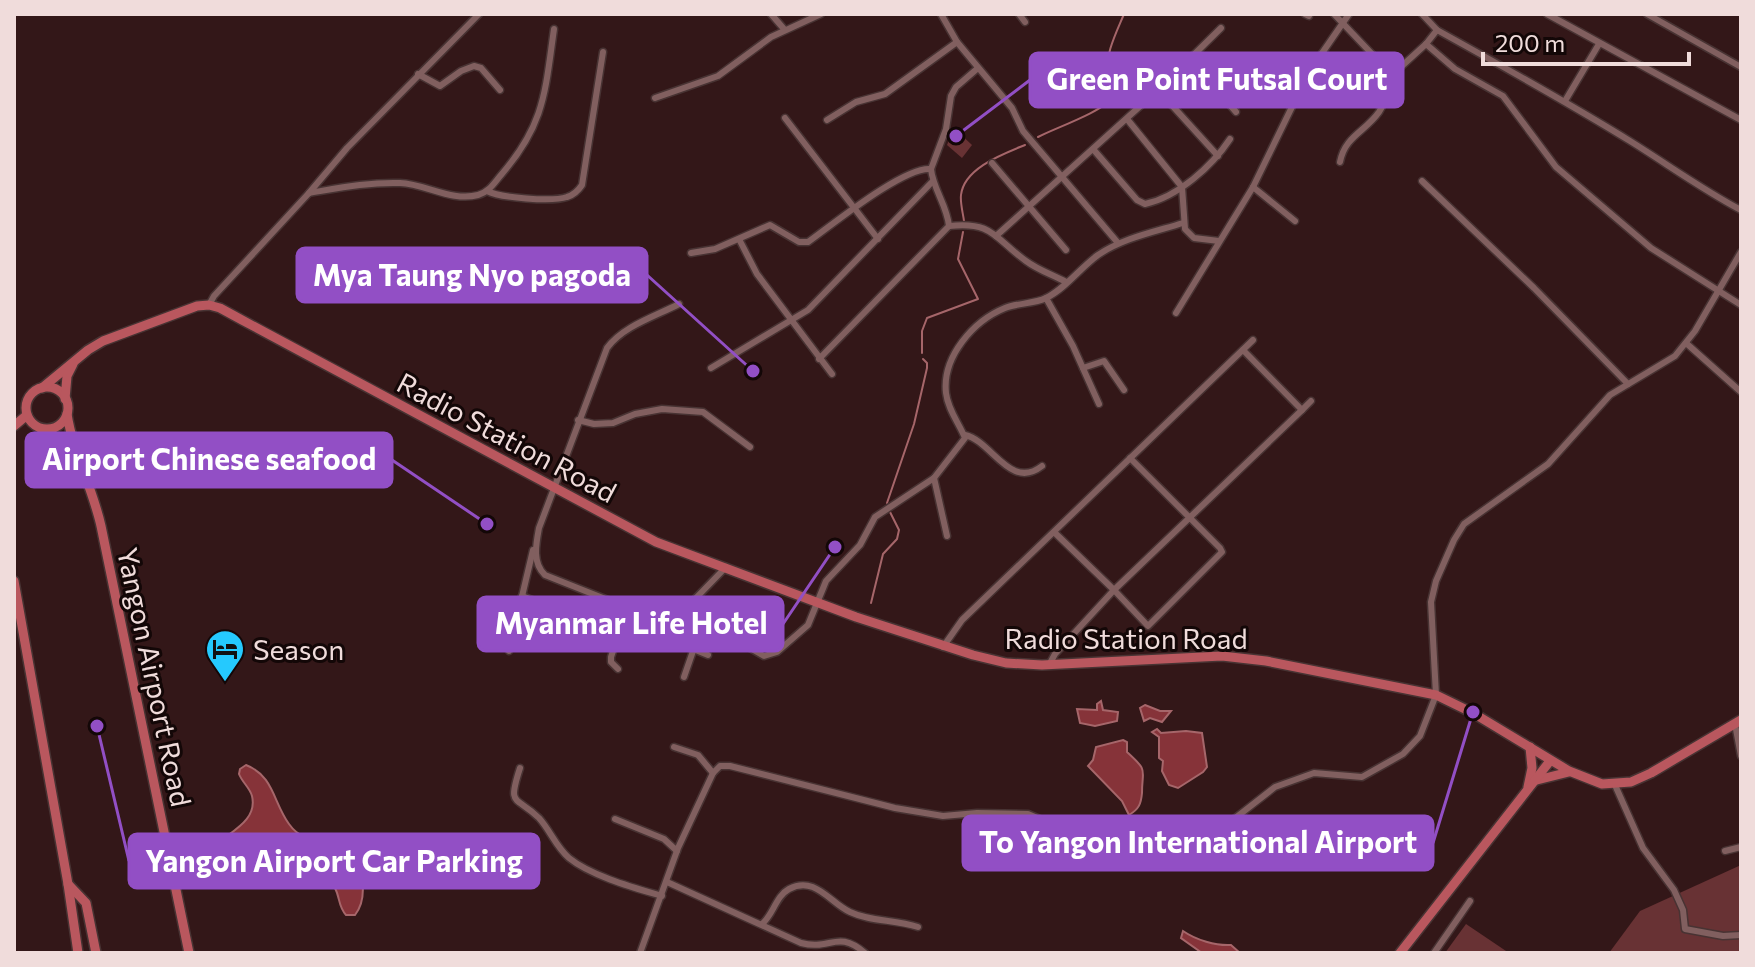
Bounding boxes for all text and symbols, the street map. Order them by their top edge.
scale bar [1483,16,1689,66]
text: 200 m [1495,28,1565,57]
callout: Green Point Futsal Court [1030,53,1403,107]
text: Green Point Futsal Court [1047,59,1387,96]
callout: Mya Taung Nyo pagoda [297,248,647,302]
text: Mya Taung Nyo pagoda [313,255,631,292]
street label: Radio Station Road [392,365,622,509]
callout: Airport Chinese seafood [26,433,392,487]
text: Airport Chinese seafood [42,439,376,476]
street label: Yangon Airport Road [111,545,199,809]
callout: Myanmar Life Hotel [478,597,783,651]
text: Myanmar Life Hotel [494,603,768,640]
street label: Radio Station Road [1004,621,1248,655]
hotel icon: Season [204,628,246,683]
place label: Season [253,632,344,666]
callout: To Yangon International Airport [963,816,1433,870]
text: To Yangon International Airport [979,822,1417,859]
callout: Yangon Airport Car Parking [129,834,539,888]
text: Yangon Airport Car Parking [145,841,523,878]

